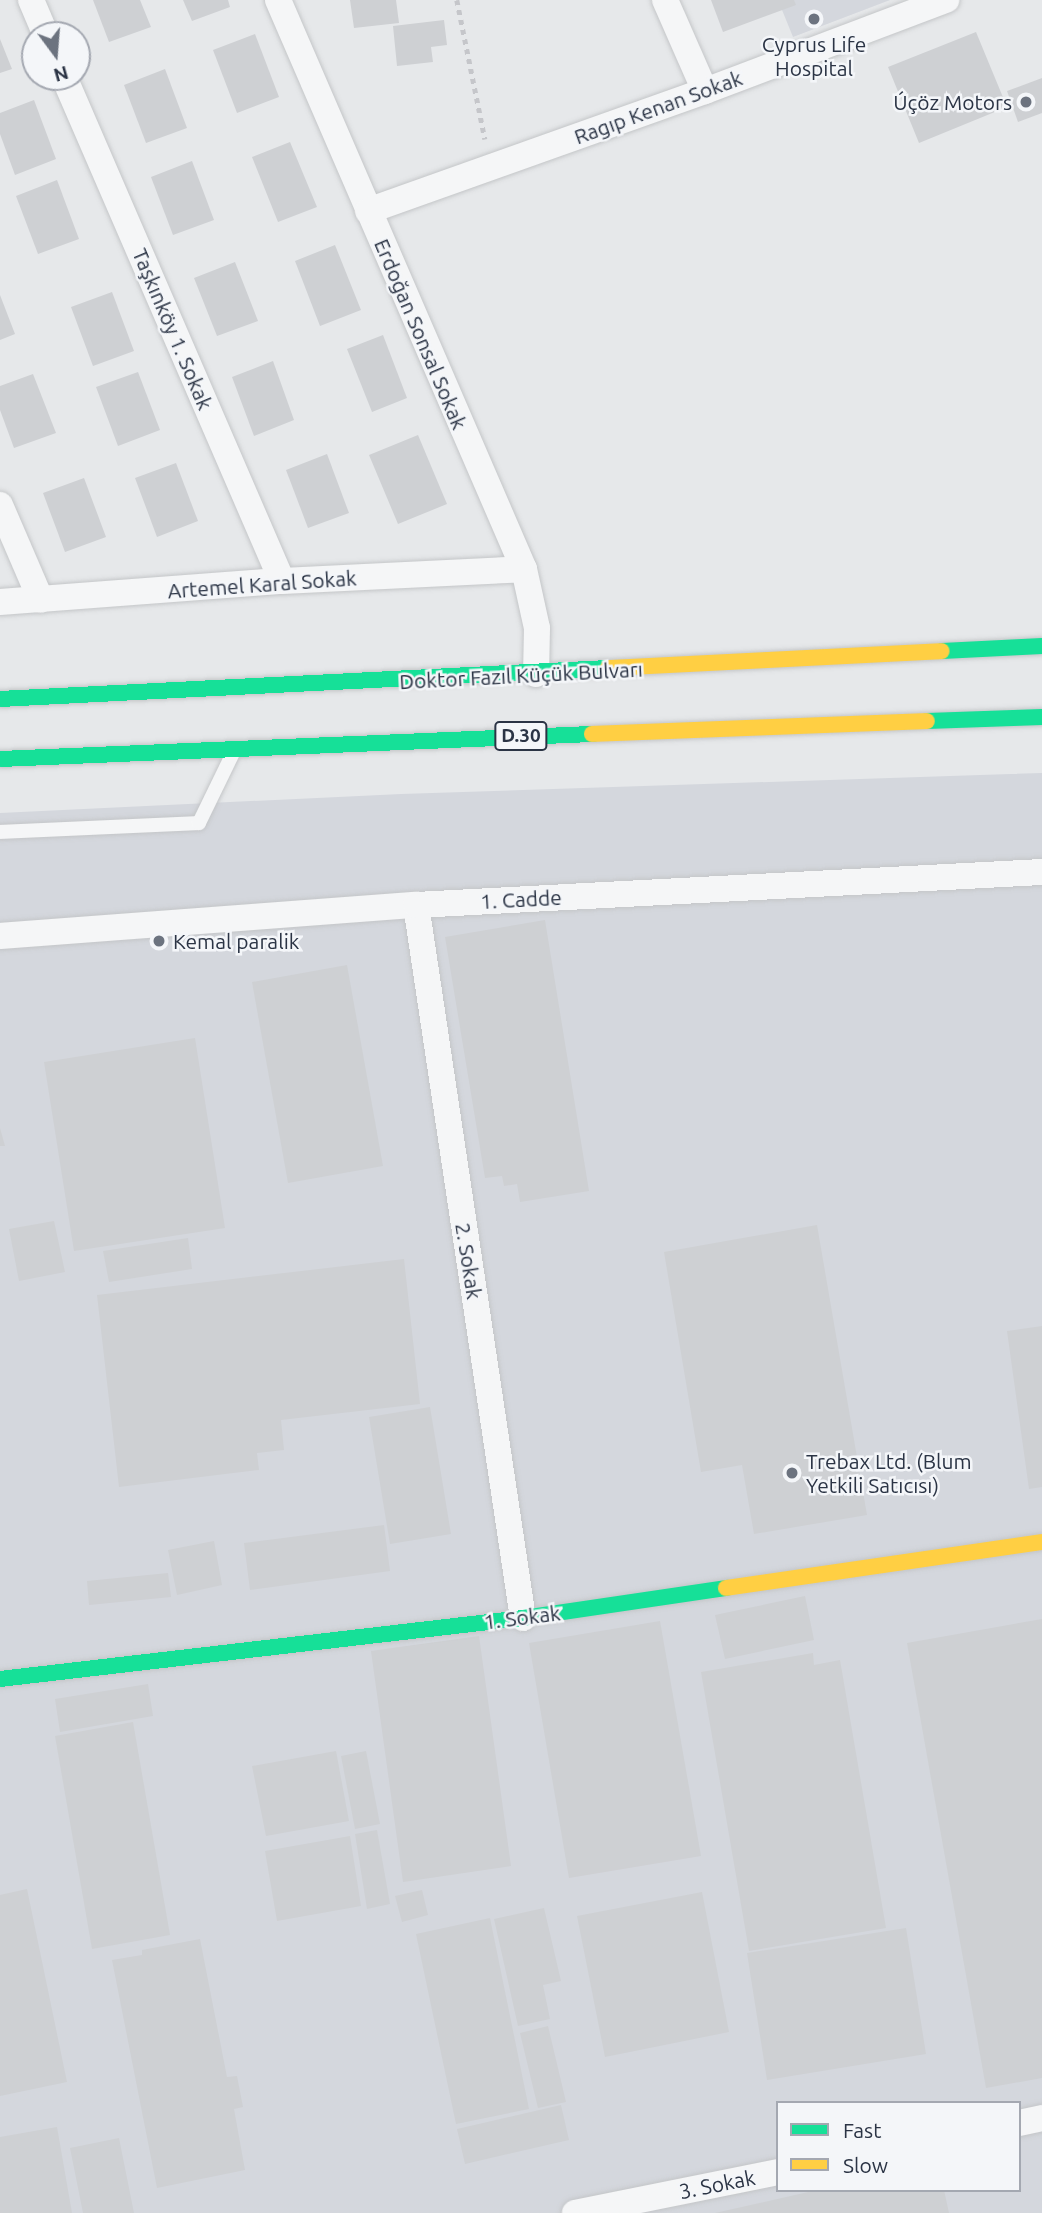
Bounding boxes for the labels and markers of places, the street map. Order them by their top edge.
marker: Cyprus Life Hospital [804,9,824,29]
place label: Cyprus Life Hospital [762,31,866,81]
place label: Úçöz Motors [893,89,1012,115]
marker: Úçöz Motors [1018,94,1034,110]
place label: Kemal paralik [173,928,299,954]
marker: Kemal paralik [151,933,167,949]
place label: Trebax Ltd. (Blum Yetkili Satıcısı) [806,1448,972,1498]
marker: Trebax Ltd. (Blum Yetkili Satıcısı) [784,1465,800,1481]

